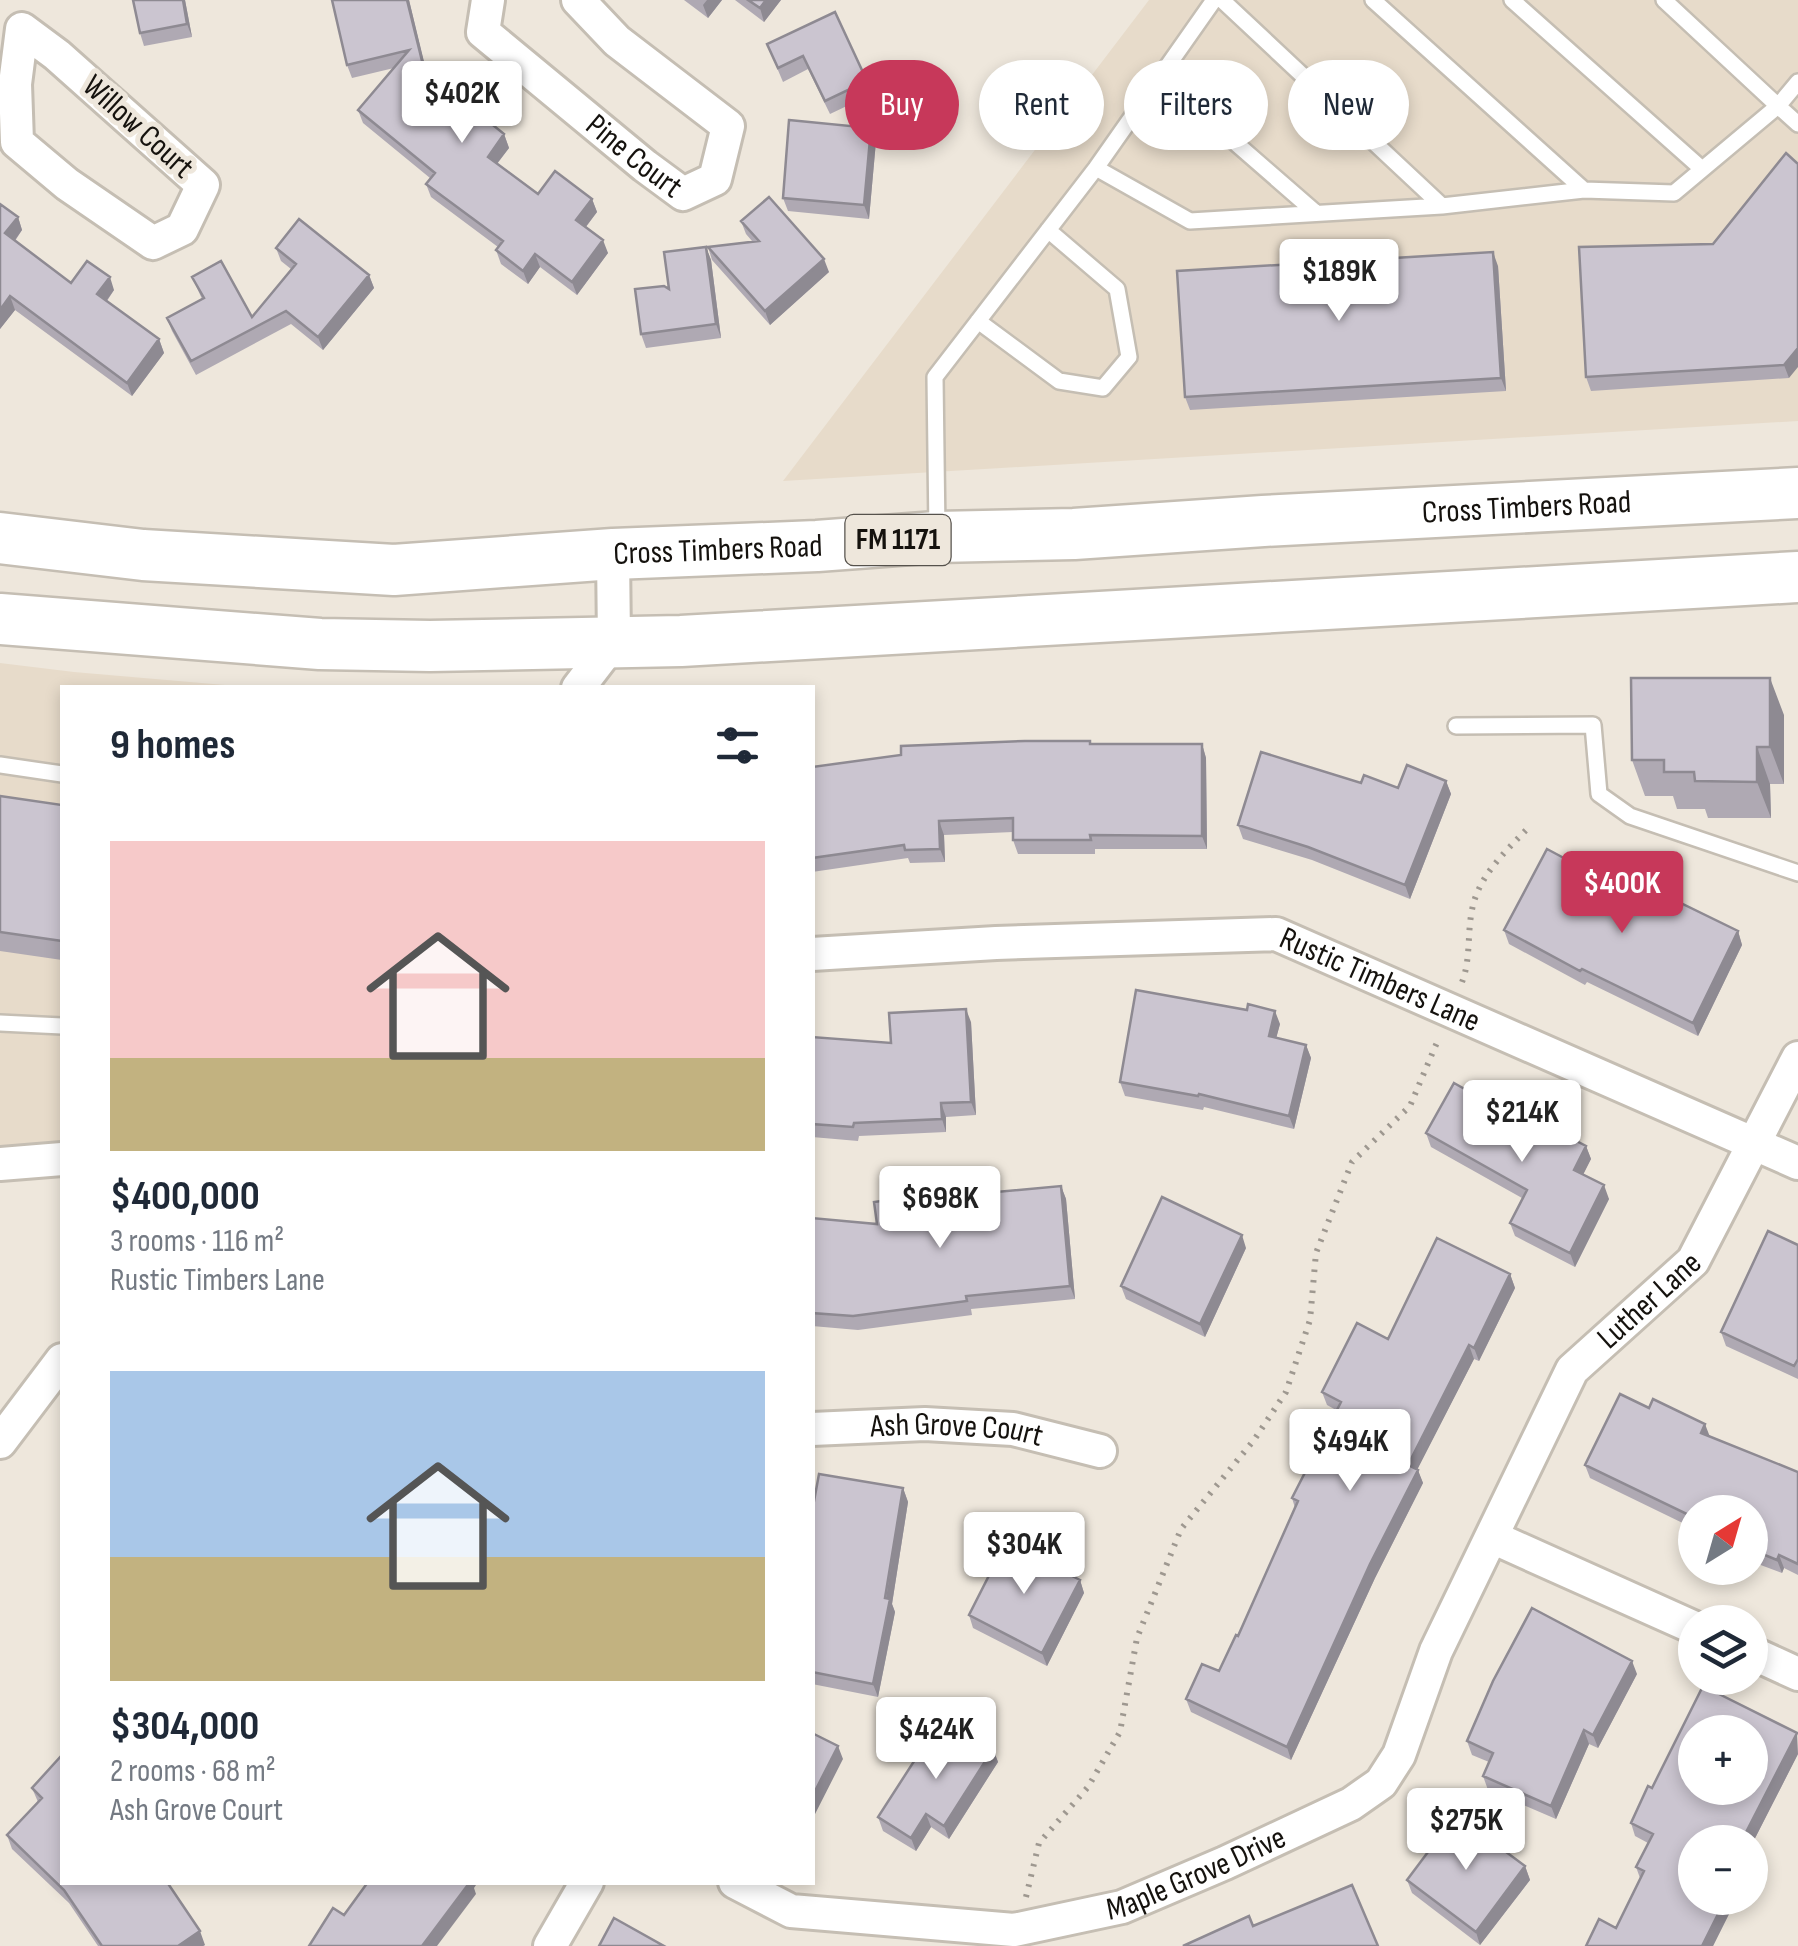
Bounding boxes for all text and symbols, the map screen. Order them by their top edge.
chip: Buy [845,60,959,150]
chip: Rent [979,60,1104,150]
chip: Filters [1124,60,1268,150]
chip: New [1288,60,1409,150]
pin: $402K [392,61,532,146]
street label: Willow Court [74,67,202,187]
text: $402K [424,74,500,113]
street label: Pine Court [578,106,690,206]
pin: $189K [1269,239,1409,324]
text: $189K [1302,252,1376,291]
street label: Cross Timbers Road [1421,482,1632,532]
road number: FM 1171 [846,515,950,565]
street label: Cross Timbers Road [612,526,823,573]
icon: filters [710,718,765,773]
text: 9 homes [110,720,235,771]
pin: $400K [1552,851,1692,936]
text: $400K [1583,864,1661,903]
icon: home [348,906,528,1086]
street label: Rustic Timbers Lane [1274,919,1486,1041]
pin: $214K [1452,1080,1592,1165]
text: $214K [1485,1093,1559,1132]
pin: $698K [870,1166,1010,1251]
text: $400,000 [110,1171,260,1222]
text: $698K [901,1179,979,1218]
text: 3 rooms · 116 m² [110,1222,284,1261]
street label: Luther Lane [1589,1243,1709,1357]
text: Rustic Timbers Lane [110,1261,325,1300]
street label: Ash Grove Court [868,1404,1047,1455]
pin: $494K [1280,1409,1420,1494]
text: $494K [1311,1422,1389,1461]
icon: home [348,1436,528,1616]
north arrow [1678,1495,1768,1585]
map controls [1678,1495,1768,1915]
pin: $304K [954,1512,1094,1597]
text: $304K [986,1525,1062,1564]
button: layers [1678,1605,1768,1695]
pin: $424K [866,1697,1006,1782]
text: $304,000 [110,1701,259,1752]
text: $424K [898,1710,974,1749]
button: + [1678,1715,1768,1805]
text: 2 rooms · 68 m² [110,1752,276,1791]
pin: $275K [1396,1788,1536,1873]
text: Ash Grove Court [110,1791,283,1830]
text: $275K [1429,1801,1503,1840]
street label: Maple Grove Drive [1103,1818,1292,1929]
button: − [1678,1825,1768,1915]

